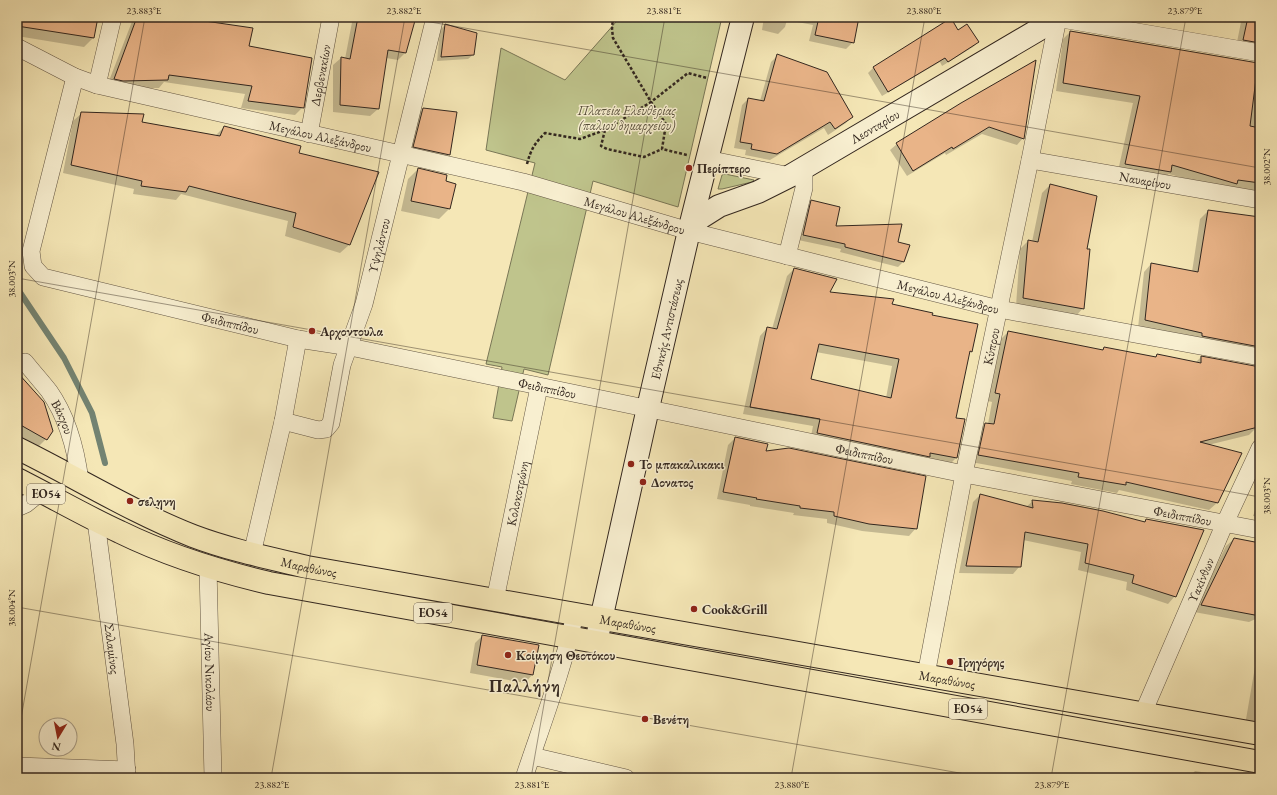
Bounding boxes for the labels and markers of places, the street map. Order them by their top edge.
place label: Περίπτερο [697,160,751,177]
marker: Περίπτερο [684,163,694,173]
place label: Αρχοντουλα [319,323,383,340]
marker: Αρχοντουλα [307,326,317,336]
place label: Το μπακαλικακι [639,456,724,473]
marker: Το μπακαλικακι [626,459,636,469]
place label: Δονατος [651,474,694,491]
marker: Δονατος [638,477,648,487]
place label: σεληνη [138,493,176,510]
marker: σεληνη [125,496,135,506]
place label: Cook&Grill [702,601,768,618]
marker: Cook&Grill [689,604,699,614]
place label: Κοίμηση Θεοτόκου [516,647,615,664]
marker: Κοίμηση Θεοτόκου [503,650,513,660]
place label: Γρηγόρης [958,654,1005,671]
marker: Γρηγόρης [945,657,955,667]
place label: Βενέτη [653,711,689,728]
marker: Βενέτη [640,714,650,724]

